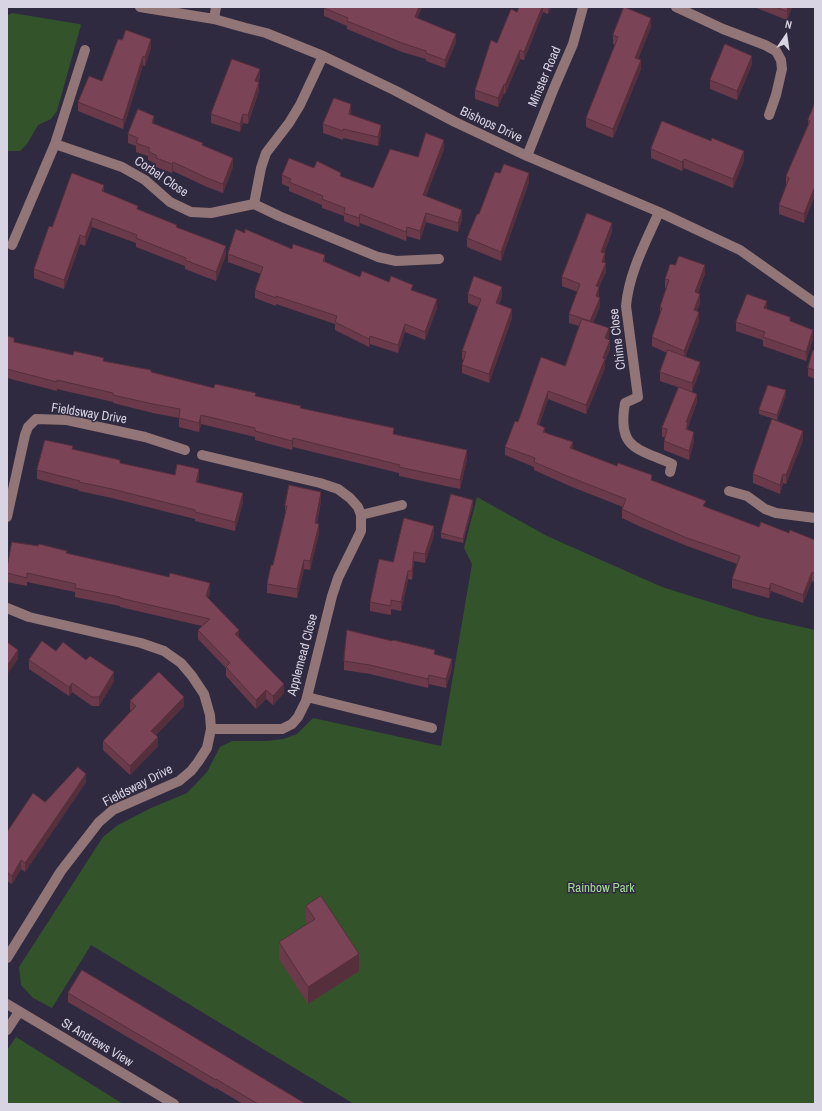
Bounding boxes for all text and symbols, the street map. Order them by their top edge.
north arrow [766,16,806,56]
text: N [784,17,793,32]
street label: Minster Road [525,45,565,109]
street label: Bishops Drive [457,104,525,146]
street label: Corbel Close [131,153,191,201]
street label: Chime Close [607,307,629,371]
street label: Fieldsway Drive [50,400,128,428]
street label: Applemead Close [285,612,321,698]
street label: Fieldsway Drive [100,762,176,810]
park label: Rainbow Park [568,881,634,897]
street label: St Andrews View [58,1015,136,1071]

